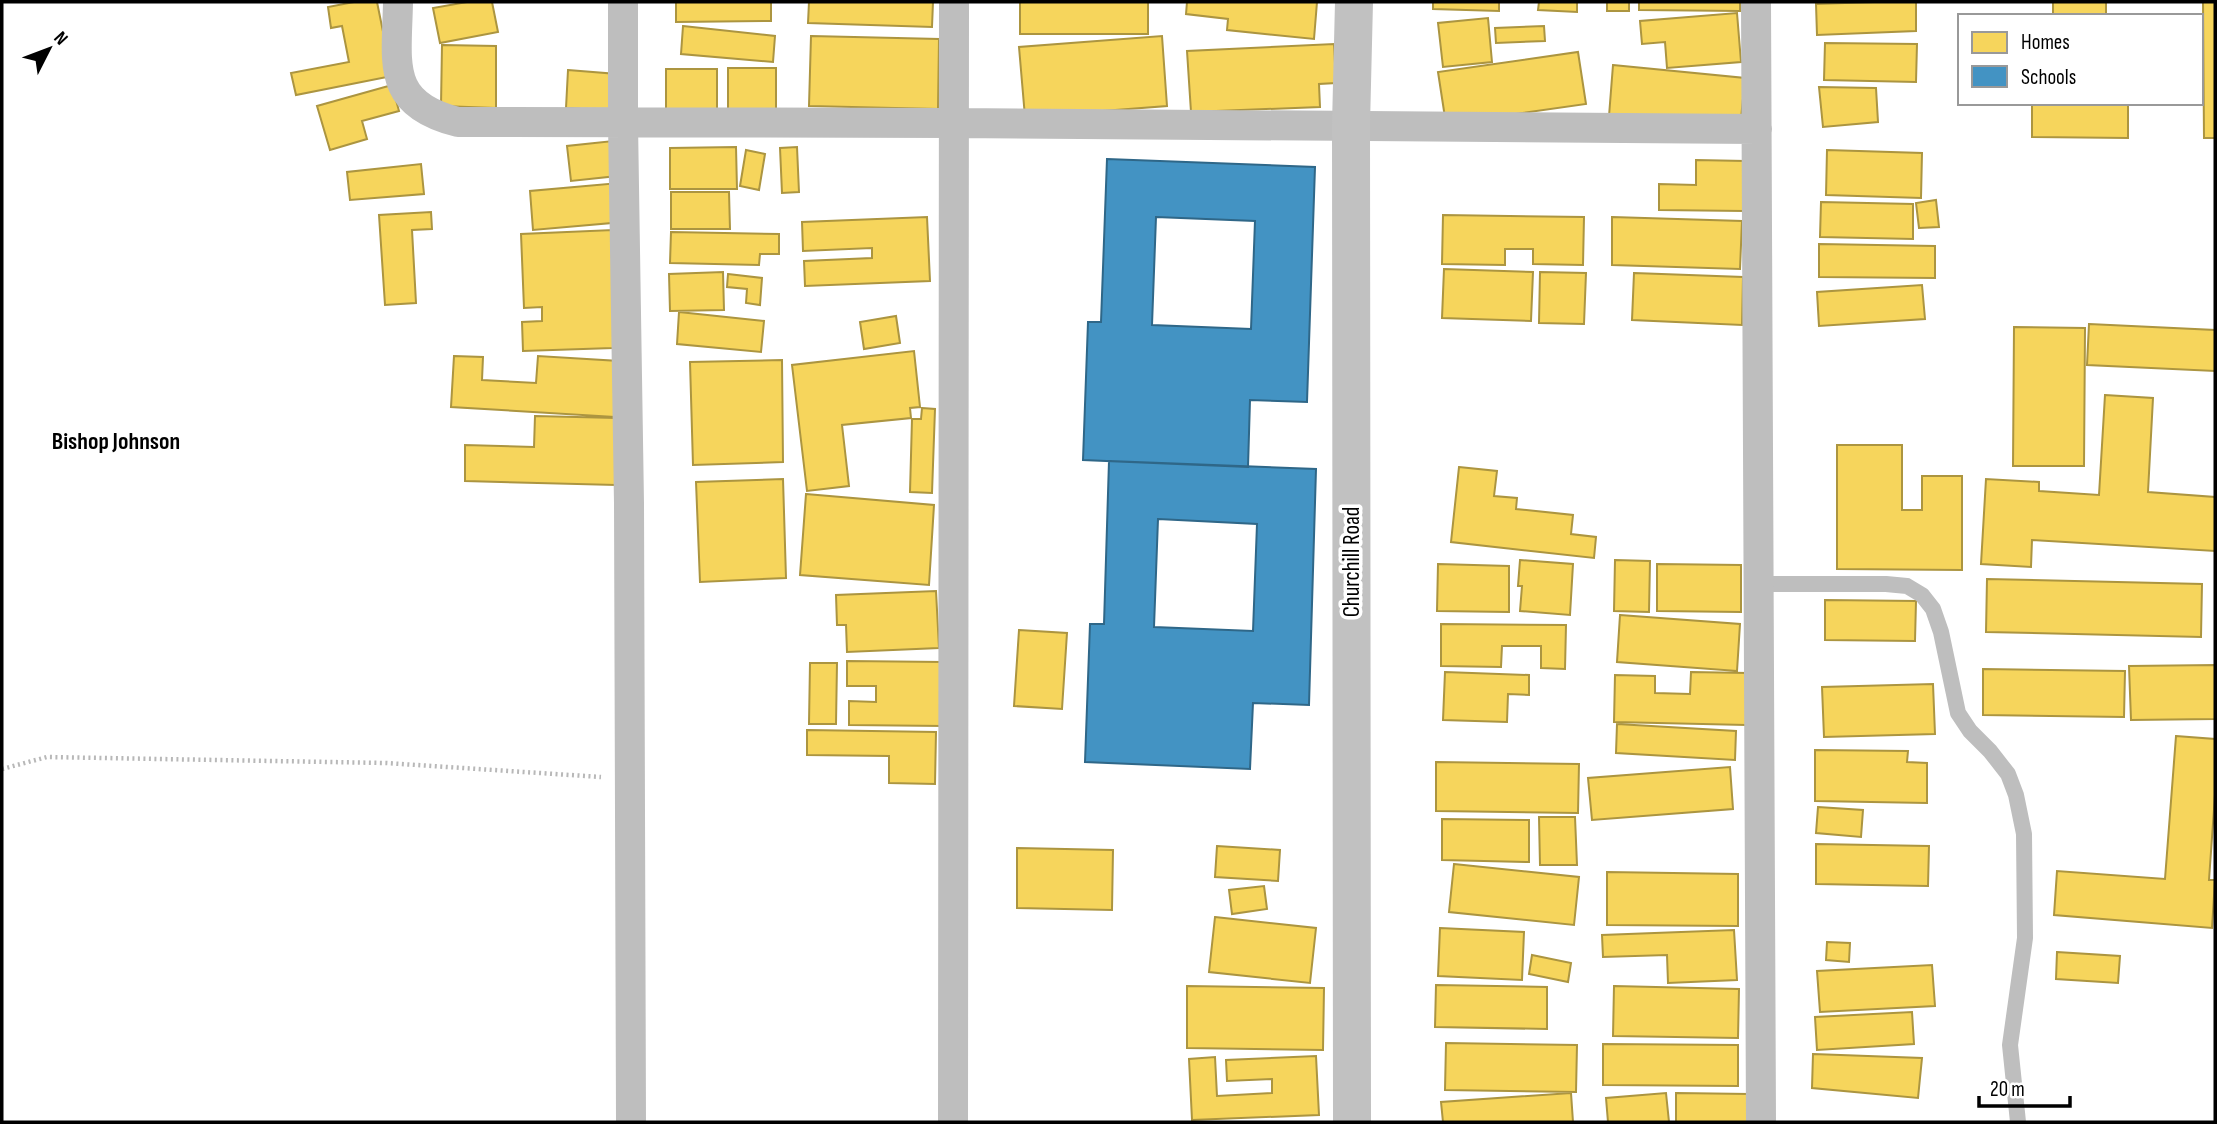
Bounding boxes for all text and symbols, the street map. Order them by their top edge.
north arrow [14,14,84,84]
legend [1958,14,2203,105]
text: N [49,27,72,50]
text: Homes [2021,30,2070,55]
text: Schools [2021,65,2076,90]
district label: Bishop Johnson [52,427,180,456]
street label: Churchill Road [1338,507,1366,617]
scale bar [1979,1064,2070,1108]
text: 20 m [1990,1077,2025,1102]

